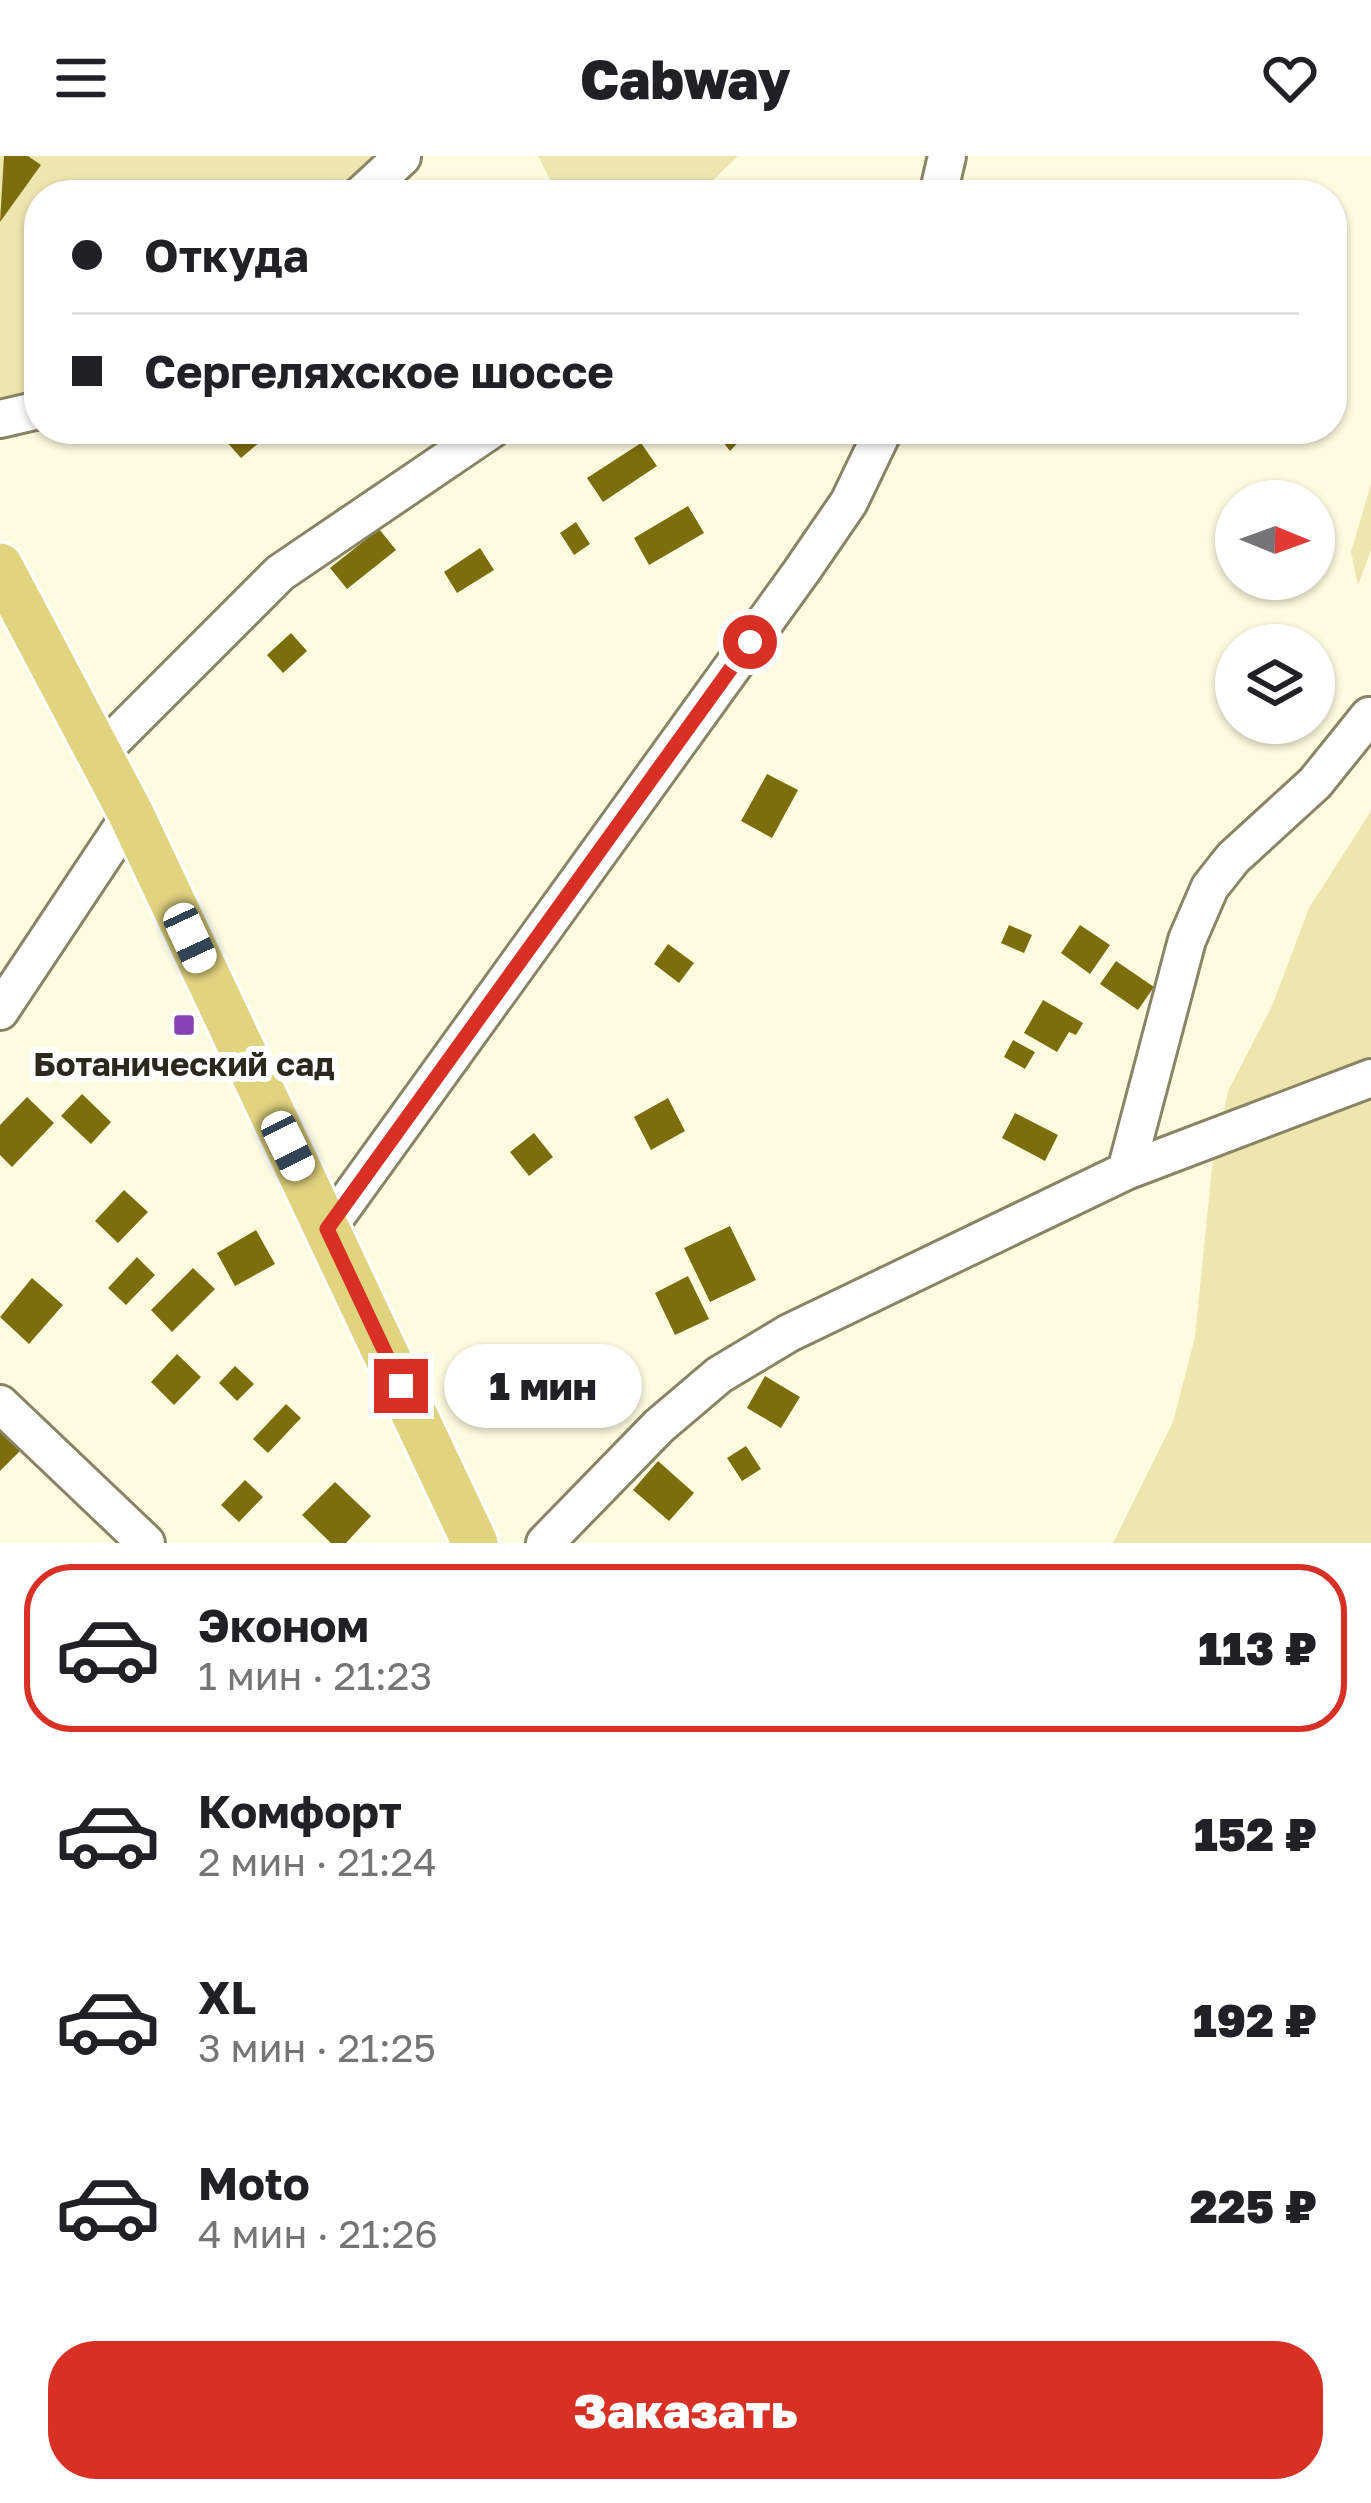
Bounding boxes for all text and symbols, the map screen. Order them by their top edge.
icon: menu [48,45,114,111]
icon: heart [1257,45,1323,111]
text: Cabway [580,46,791,111]
text: Откуда [144,228,309,282]
text: Сергеляхское шоссе [144,344,614,398]
north arrow [1215,480,1335,600]
map controls [1215,480,1335,744]
route start [723,615,777,669]
button: layers [1215,624,1335,744]
car [158,898,222,978]
marker: Ботанический сад [171,1012,197,1038]
place label: Ботанический сад [33,1044,335,1083]
car [256,1106,320,1186]
callout: 1 мин [443,1344,641,1428]
route end [374,1359,428,1413]
text: 1 мин [489,1362,597,1409]
icon: car [54,1594,162,1702]
text: Эконом [198,1598,369,1652]
text: 113 ₽ [1198,1621,1317,1675]
text: 1 мин · 21:23 [198,1652,432,1699]
icon: car [54,1780,162,1888]
text: Комфорт [198,1784,402,1838]
text: 152 ₽ [1194,1807,1317,1861]
text: 2 мин · 21:24 [198,1838,437,1885]
icon: car [54,1966,162,2074]
text: XL [198,1970,256,2024]
text: 192 ₽ [1193,1993,1317,2047]
text: 3 мин · 21:25 [198,2024,436,2071]
icon: car [54,2152,162,2260]
text: Moto [198,2156,310,2210]
text: 225 ₽ [1190,2179,1317,2233]
text: 4 мин · 21:26 [198,2210,438,2257]
button: Заказать [48,2341,1323,2479]

